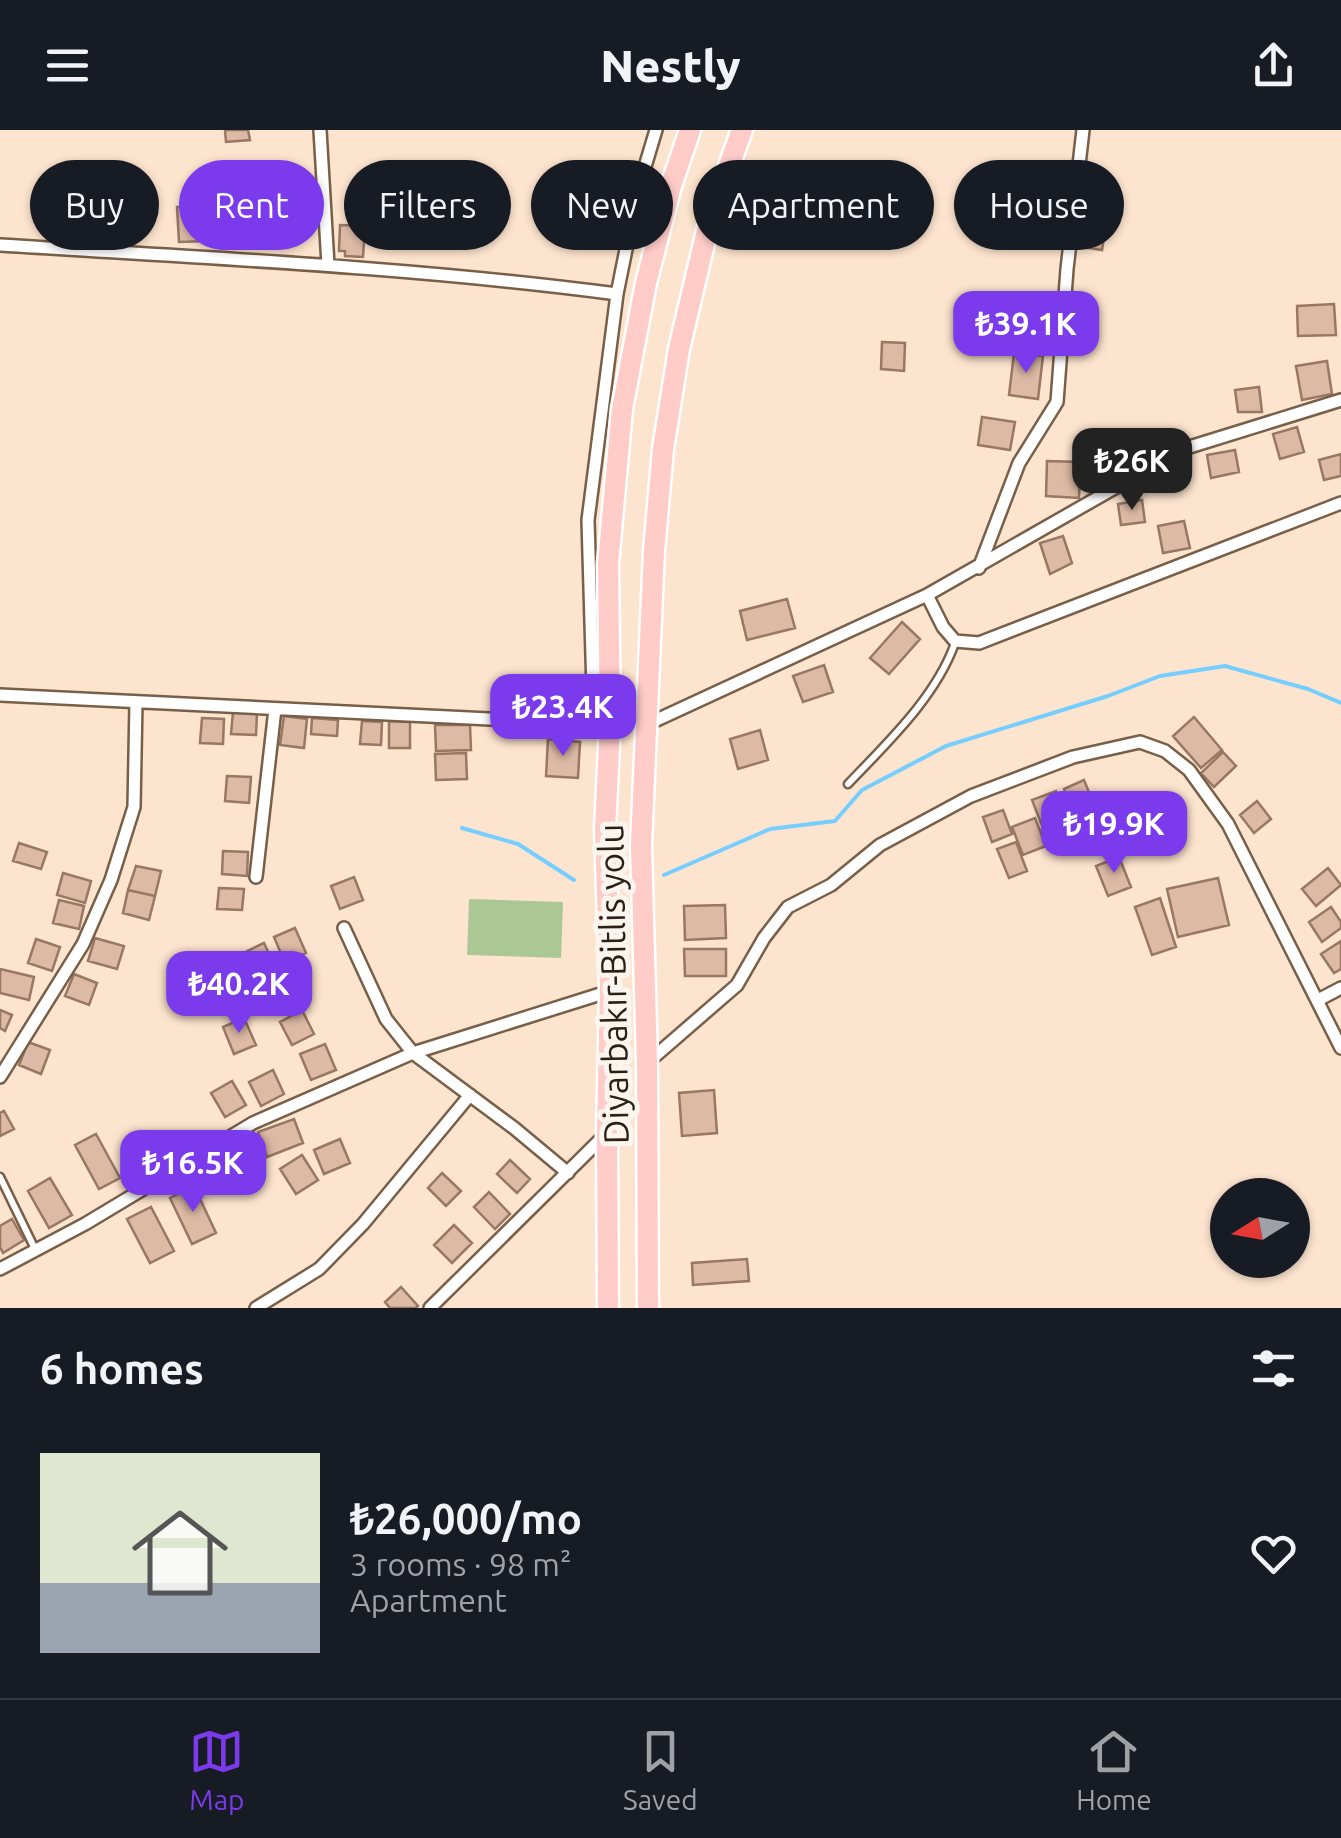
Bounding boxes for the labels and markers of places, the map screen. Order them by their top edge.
pin: ₺39.1K [945,291,1107,376]
pin: ₺26K [1073,428,1191,513]
pin: ₺23.4K [482,674,644,759]
pin: ₺19.9K [1033,791,1195,876]
pin: ₺40.2K [158,951,320,1036]
pin: ₺16.5K [112,1130,274,1215]

